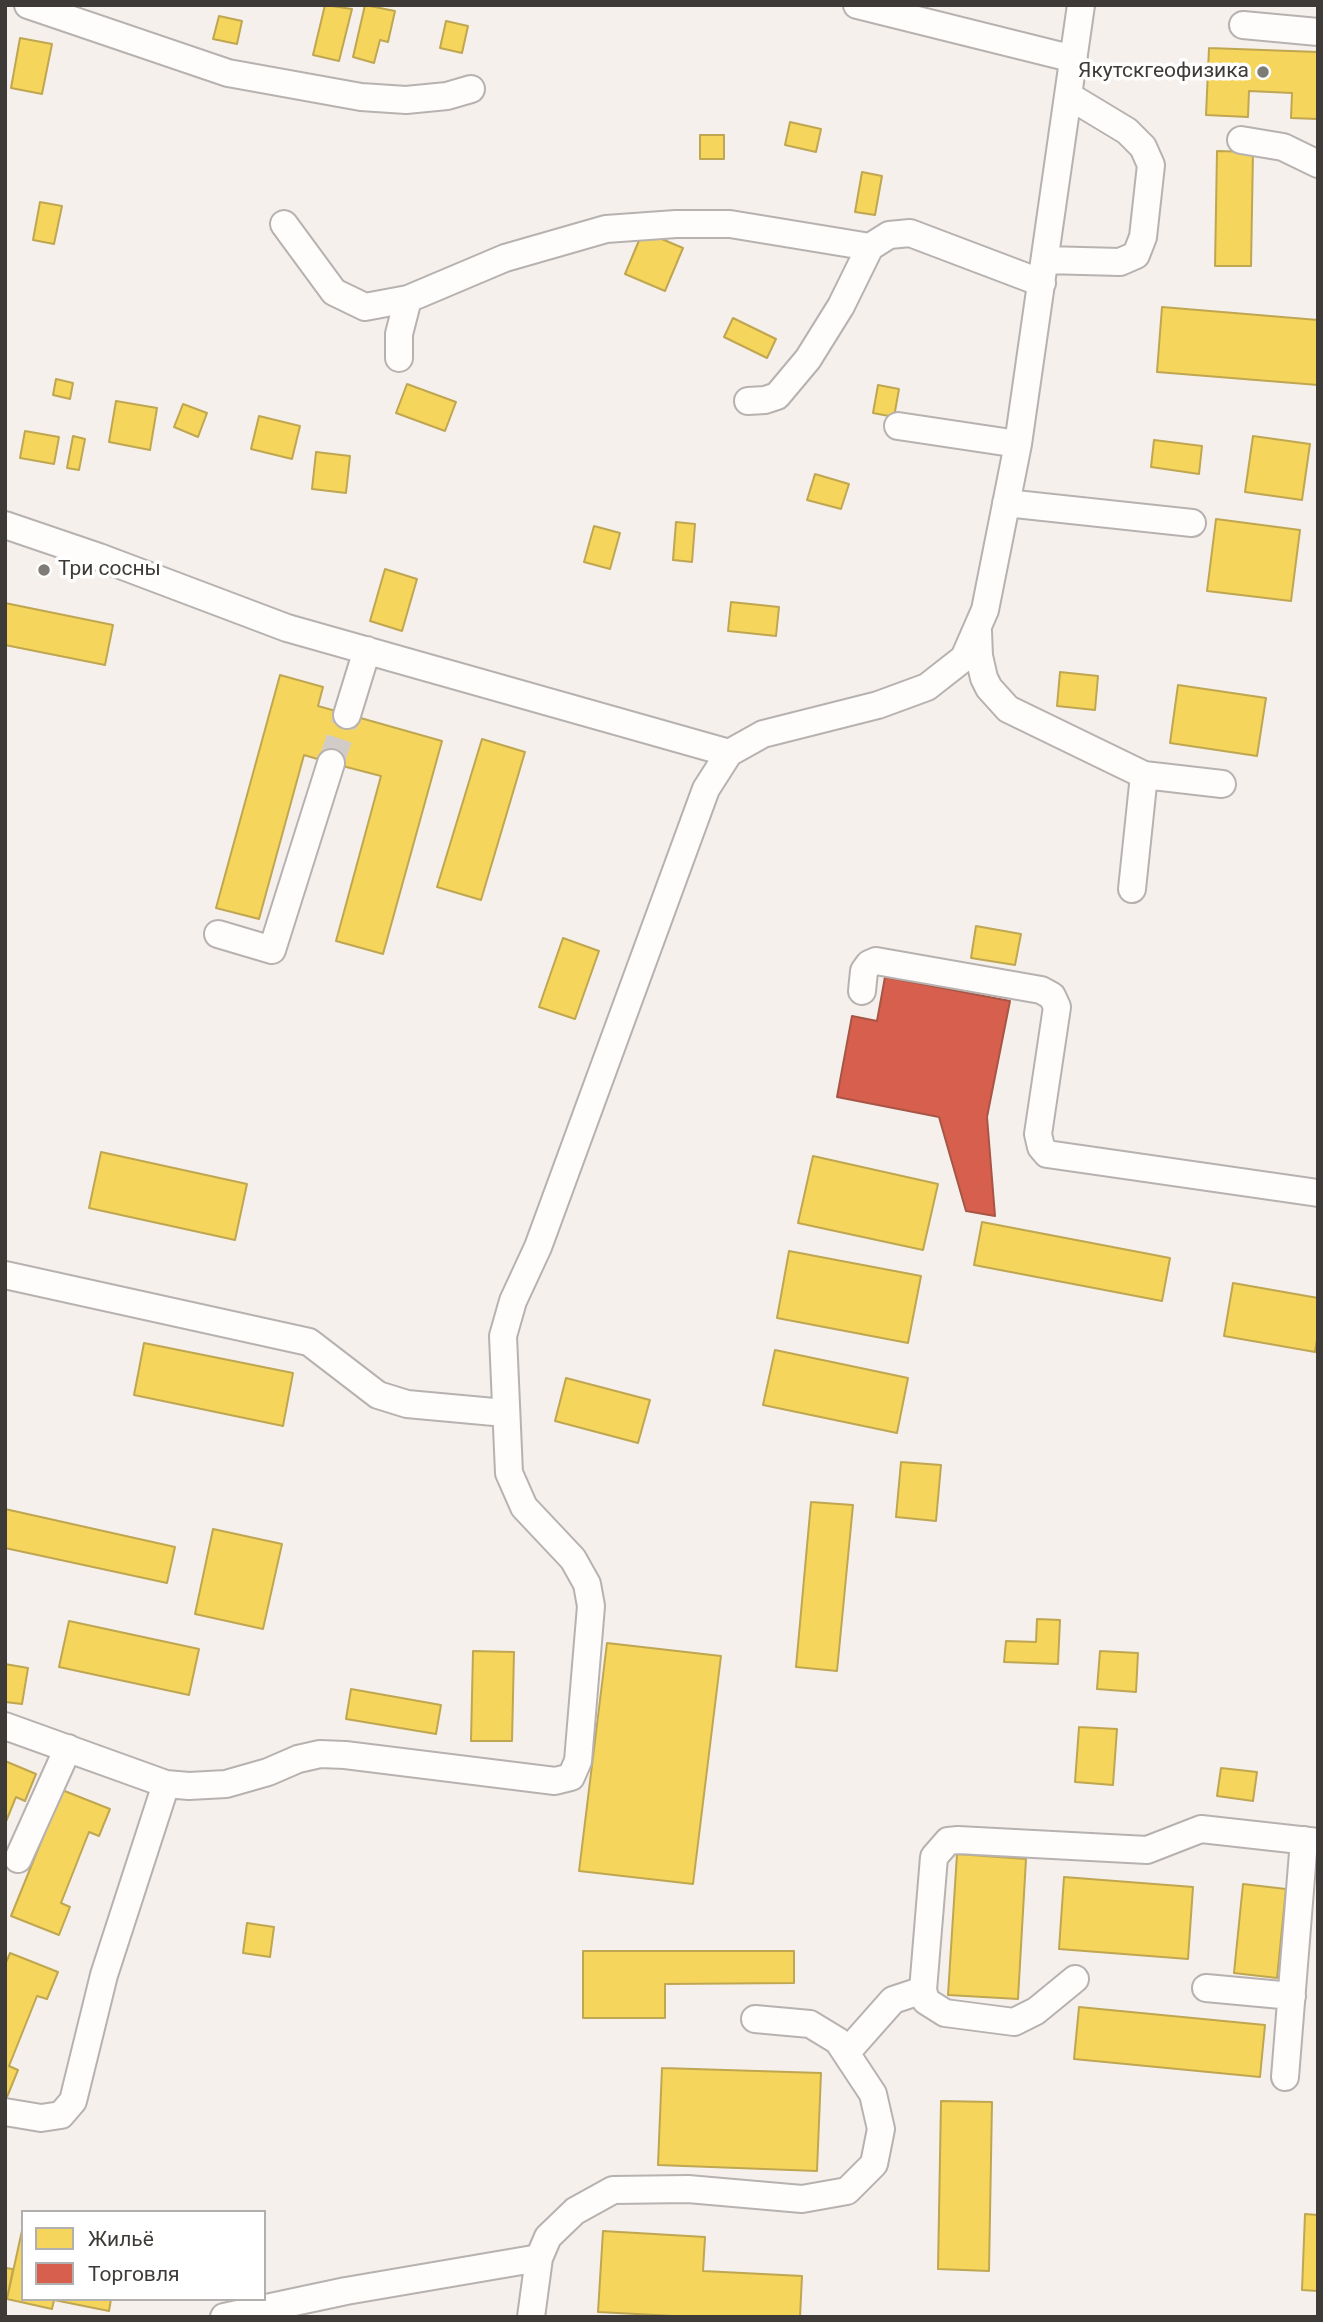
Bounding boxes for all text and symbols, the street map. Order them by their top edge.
place label: Якутскгеофизика [1078,59,1249,85]
marker: Якутскгеофизика [1255,64,1271,80]
place label: Три сосны [58,557,161,583]
marker: Три сосны [36,562,52,578]
legend [21,2210,266,2301]
text: Жильё [88,2227,154,2251]
text: Торговля [88,2262,180,2286]

